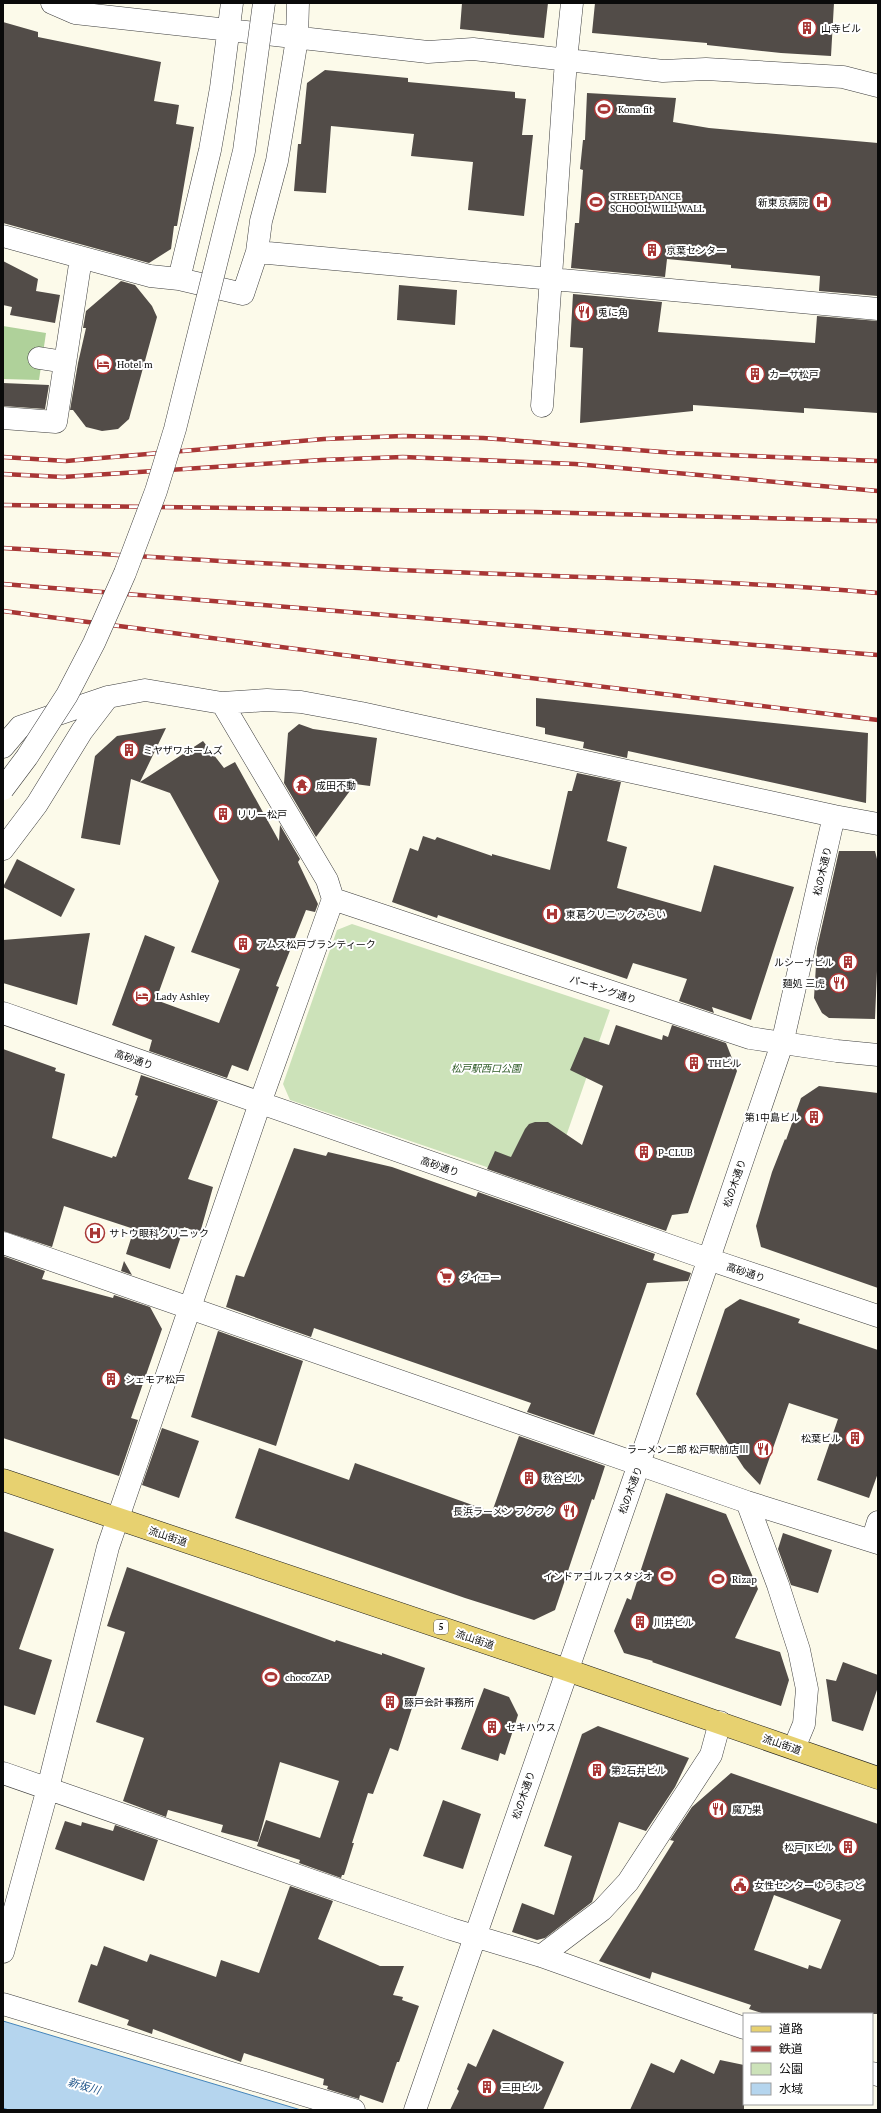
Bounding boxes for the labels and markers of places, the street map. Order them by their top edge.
building icon: 山寺ビル [796,17,818,39]
place label: 山寺ビル [821,22,861,35]
sports icon: Kona fit [593,98,615,120]
place label: Kona fit [618,103,653,116]
place label: STREET DANCE SCHOOL WILL WALL [610,190,705,215]
sports icon: STREET DANCE SCHOOL WILL WALL [585,191,607,213]
hospital icon: 新東京病院 [811,191,833,213]
place label: 新東京病院 [758,196,808,209]
building icon: 京葉センター [641,239,663,261]
place label: 京葉センター [666,244,726,257]
restaurant icon: 兎に角 [573,301,595,323]
place label: 兎に角 [598,306,628,319]
hotel icon: Hotel m [92,353,114,375]
place label: Hotel m [117,358,153,371]
building icon: カーサ松戸 [744,363,766,385]
place label: カーサ松戸 [769,368,819,381]
building icon: ミヤザワホームズ [118,739,140,761]
place label: ミヤザワホームズ [143,744,223,757]
temple icon: 成田不動 [291,774,313,796]
place label: 成田不動 [316,779,356,792]
building icon: リリー松戸 [212,803,234,825]
place label: リリー松戸 [237,808,287,821]
hospital icon: 東葛クリニックみらい [541,903,563,925]
place label: 東葛クリニックみらい [566,908,666,921]
building icon: アムス松戸ブランティーク [232,933,254,955]
place label: アムス松戸ブランティーク [257,938,376,951]
building icon: ルシーナビル [837,951,859,973]
place label: ルシーナビル [774,956,834,969]
restaurant icon: 麺処 三虎 [828,972,850,994]
place label: 麺処 三虎 [783,977,825,990]
hotel icon: Lady Ashley [131,985,153,1007]
place label: Lady Ashley [156,990,210,1003]
building icon: THビル [683,1052,705,1074]
place label: THビル [708,1057,741,1070]
building icon: 第1中島ビル [803,1106,825,1128]
place label: 第1中島ビル [745,1111,800,1124]
building icon: P-CLUB [633,1141,655,1163]
place label: P-CLUB [658,1146,693,1159]
hospital icon: サトウ眼科クリニック [84,1222,106,1244]
place label: サトウ眼科クリニック [109,1227,209,1240]
supermarket icon: ダイエー [435,1266,457,1288]
place label: ダイエー [460,1271,500,1284]
building icon: シェモア松戸 [100,1368,122,1390]
place label: シェモア松戸 [125,1373,185,1386]
building icon: 松葉ビル [844,1427,866,1449]
place label: 松葉ビル [801,1432,841,1445]
restaurant icon: ラーメン二郎 松戸駅前店Ⅲ [752,1438,774,1460]
place label: ラーメン二郎 松戸駅前店Ⅲ [627,1443,749,1456]
building icon: 秋谷ビル [518,1467,540,1489]
place label: 秋谷ビル [543,1472,583,1485]
restaurant icon: 長浜ラーメン フクフク [558,1500,580,1522]
place label: 長浜ラーメン フクフク [453,1505,555,1518]
sports icon: インドアゴルフスタジオ [656,1565,678,1587]
sports icon: Rizap [707,1568,729,1590]
place label: インドアゴルフスタジオ [543,1570,653,1583]
place label: Rizap [732,1573,757,1586]
building icon: 川井ビル [629,1611,651,1633]
place label: 川井ビル [654,1616,694,1629]
sports icon: chocoZAP [260,1666,282,1688]
place label: chocoZAP [285,1671,330,1684]
building icon: 藤戸会計事務所 [379,1691,401,1713]
place label: 藤戸会計事務所 [404,1696,474,1709]
building icon: セキハウス [481,1716,503,1738]
place label: セキハウス [506,1721,556,1734]
building icon: 第2石井ビル [586,1759,608,1781]
place label: 第2石井ビル [611,1764,666,1777]
restaurant icon: 魔乃巣 [707,1798,729,1820]
place label: 魔乃巣 [732,1803,762,1816]
building icon: 松戸JKビル [837,1836,859,1858]
place label: 松戸JKビル [784,1841,834,1854]
public building icon: 女性センターゆうまつど [729,1874,751,1896]
place label: 女性センターゆうまつど [754,1879,864,1892]
building icon: 三田ビル [476,2076,498,2098]
place label: 三田ビル [501,2081,541,2094]

